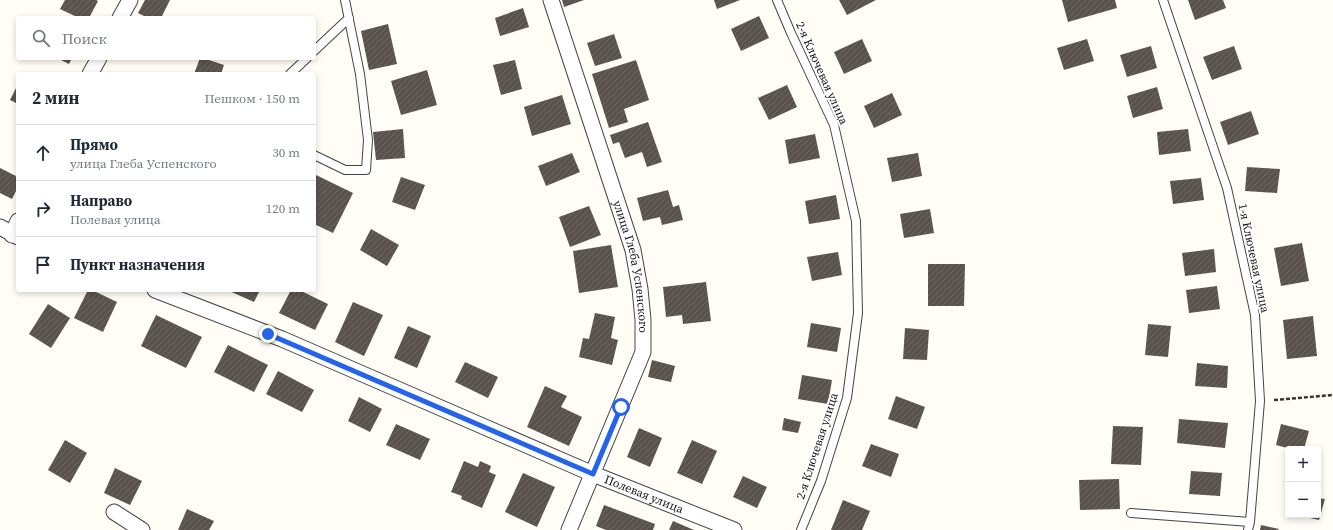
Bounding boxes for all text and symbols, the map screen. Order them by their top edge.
search box [16,16,316,60]
street label: 2-я Ключевая улица [792,19,852,128]
icon: search [30,27,52,49]
text: Поиск [62,28,107,49]
text: 2 мин [32,86,80,110]
text: Пешком · 150 m [205,90,300,107]
text: Прямо [70,134,118,155]
icon: ahead [32,142,54,164]
text: 30 m [272,144,300,161]
text: улица Глеба Успенского [70,155,217,172]
text: Направо [70,190,132,211]
icon: right [32,198,54,220]
street label: улица Глеба Успенского [609,198,651,333]
text: 120 m [266,200,300,217]
street label: 1-я Ключевая улица [1235,202,1274,315]
text: Полевая улица [70,211,161,228]
icon: arrive [32,254,54,276]
text: Пункт назначения [70,254,205,275]
route end [259,325,277,343]
street label: 2-я Ключевая улица [792,390,842,501]
route start [612,398,630,416]
map controls [1285,446,1321,518]
button: + [1285,446,1321,482]
street label: Полевая улица [602,471,687,517]
button: − [1285,482,1321,518]

